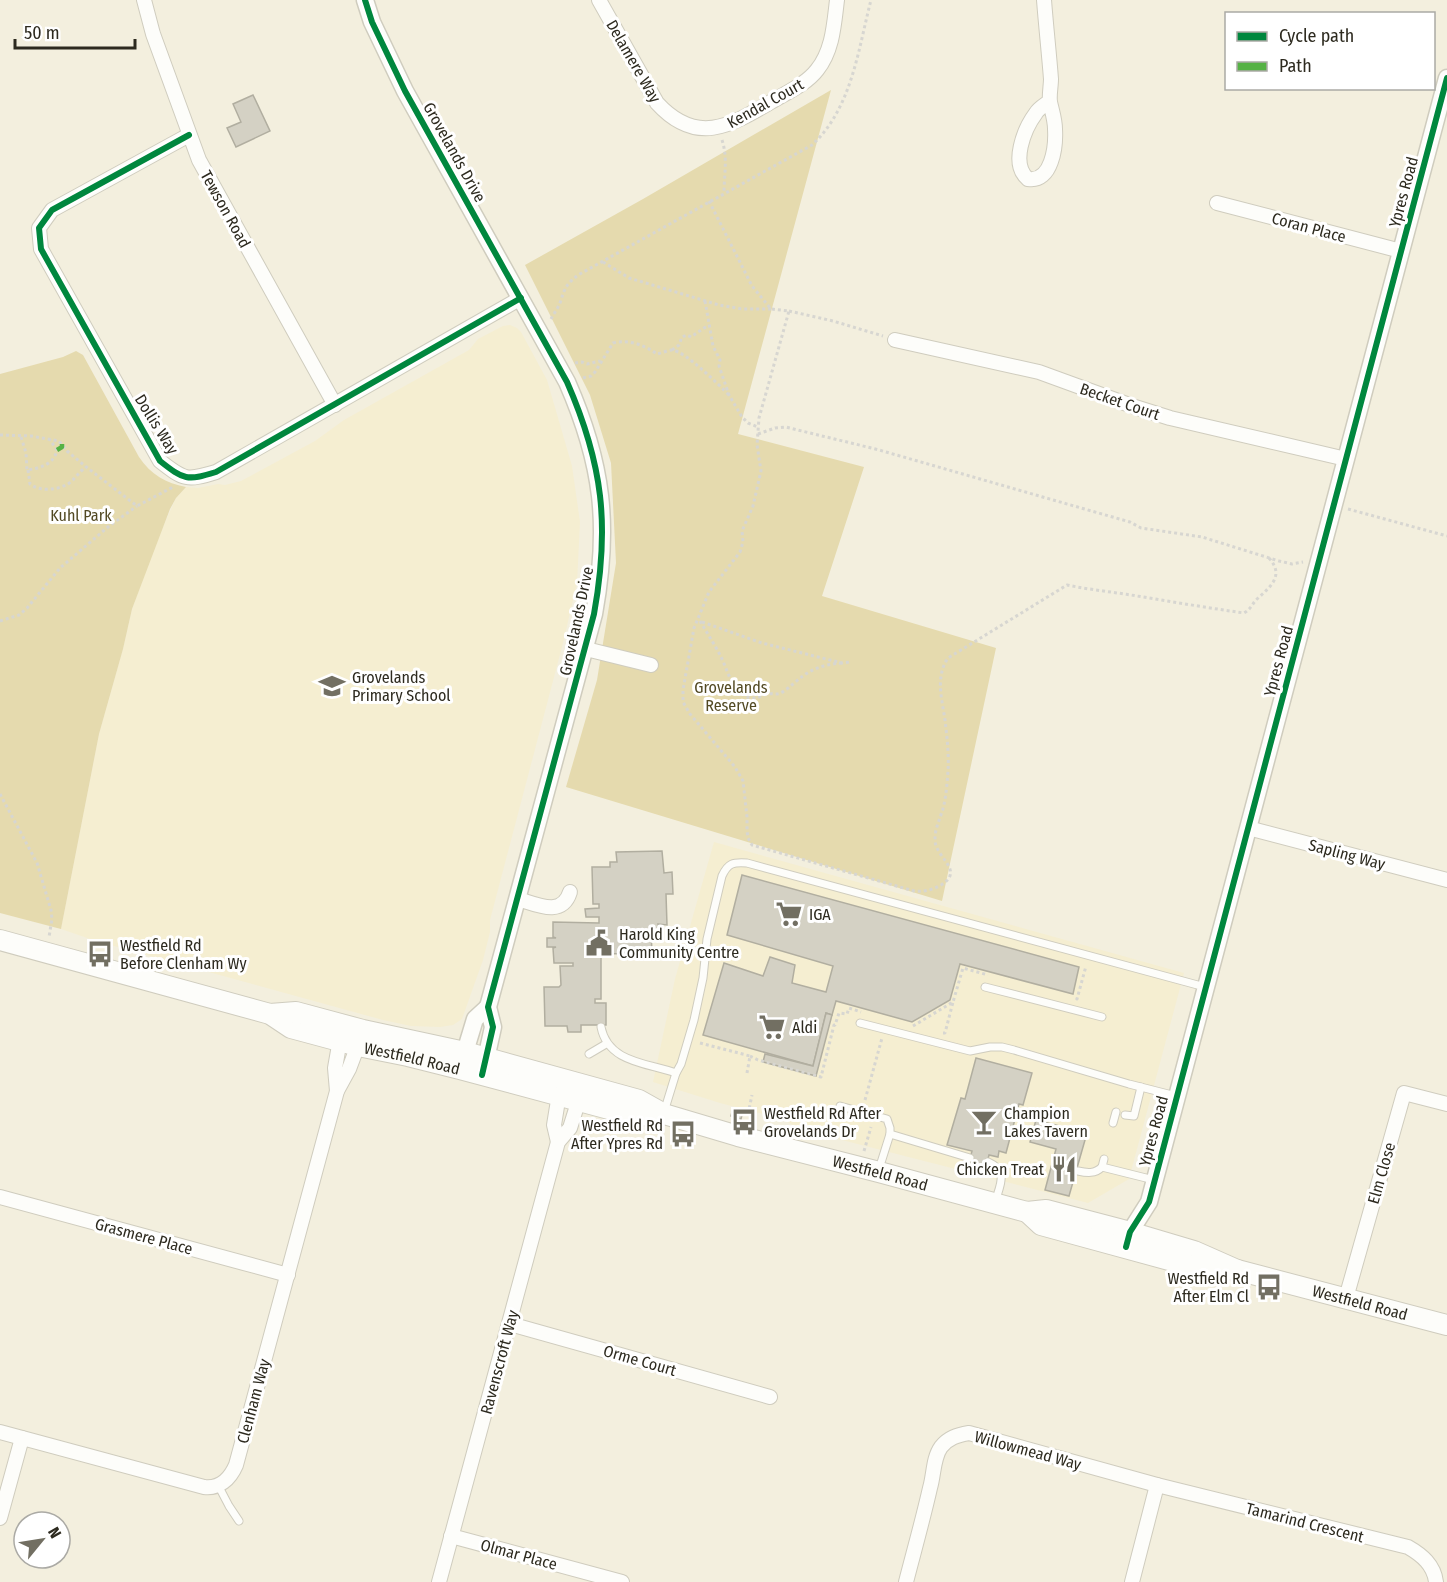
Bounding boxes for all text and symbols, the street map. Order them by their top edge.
scale bar [15,12,135,50]
legend [1225,12,1435,90]
street label: Delamere Way [602,16,665,107]
text: 50 m [24,22,60,44]
text: Cycle path [1279,25,1354,47]
text: Path [1279,55,1312,77]
street label: Kendal Court [724,74,807,132]
street label: Grovelands Drive [419,99,490,206]
street label: Ypres Road [1385,155,1422,230]
street label: Tewson Road [197,167,255,251]
street label: Coran Place [1270,208,1348,247]
street label: Becket Court [1077,379,1163,424]
street label: Dollis Way [131,391,183,458]
park label: Kuhl Park [50,506,112,525]
street label: Grovelands Drive [556,565,597,677]
street label: Ypres Road [1260,624,1297,699]
place label: Grovelands Primary School [352,668,451,705]
school or university icon: Grovelands Primary School [317,671,347,701]
park label: Grovelands Reserve [694,678,768,715]
street label: Sapling Way [1306,835,1388,874]
supermarket icon: IGA [774,899,804,929]
place label: IGA [809,905,831,924]
place label: Harold King Community Centre [619,925,739,962]
public building icon: Harold King Community Centre [584,928,614,958]
place label: Westfield Rd Before Clenham Wy [120,936,247,973]
bus stop icon: Westfield Rd Before Clenham Wy [85,939,115,969]
supermarket icon: Aldi [757,1012,787,1042]
place label: Aldi [792,1018,817,1037]
street label: Westfield Road [362,1038,462,1079]
street label: Ypres Road [1135,1094,1172,1169]
place label: Westfield Rd After Grovelands Dr [764,1104,882,1141]
place label: Champion Lakes Tavern [1004,1104,1088,1141]
bus stop icon: Westfield Rd After Grovelands Dr [729,1107,759,1137]
bar icon: Champion Lakes Tavern [969,1107,999,1137]
place label: Westfield Rd After Ypres Rd [571,1116,663,1153]
bus stop icon: Westfield Rd After Ypres Rd [668,1119,698,1149]
street label: Elm Close [1364,1140,1399,1206]
street label: Westfield Road [830,1152,930,1195]
restaurant icon: Chicken Treat [1049,1154,1079,1184]
place label: Chicken Treat [956,1160,1045,1179]
street label: Grasmere Place [93,1214,195,1259]
place label: Westfield Rd After Elm Cl [1167,1269,1249,1306]
bus stop icon: Westfield Rd After Elm Cl [1254,1272,1284,1302]
street label: Westfield Road [1310,1281,1410,1324]
street label: Ravenscroft Way [476,1307,523,1416]
street label: Orme Court [601,1341,679,1380]
street label: Clenham Way [233,1356,274,1446]
street label: Willowmead Way [972,1427,1084,1474]
street label: Tamarind Crescent [1244,1499,1367,1547]
north arrow [12,1510,72,1570]
text: N [44,1524,65,1542]
street label: Olmar Place [479,1535,559,1574]

